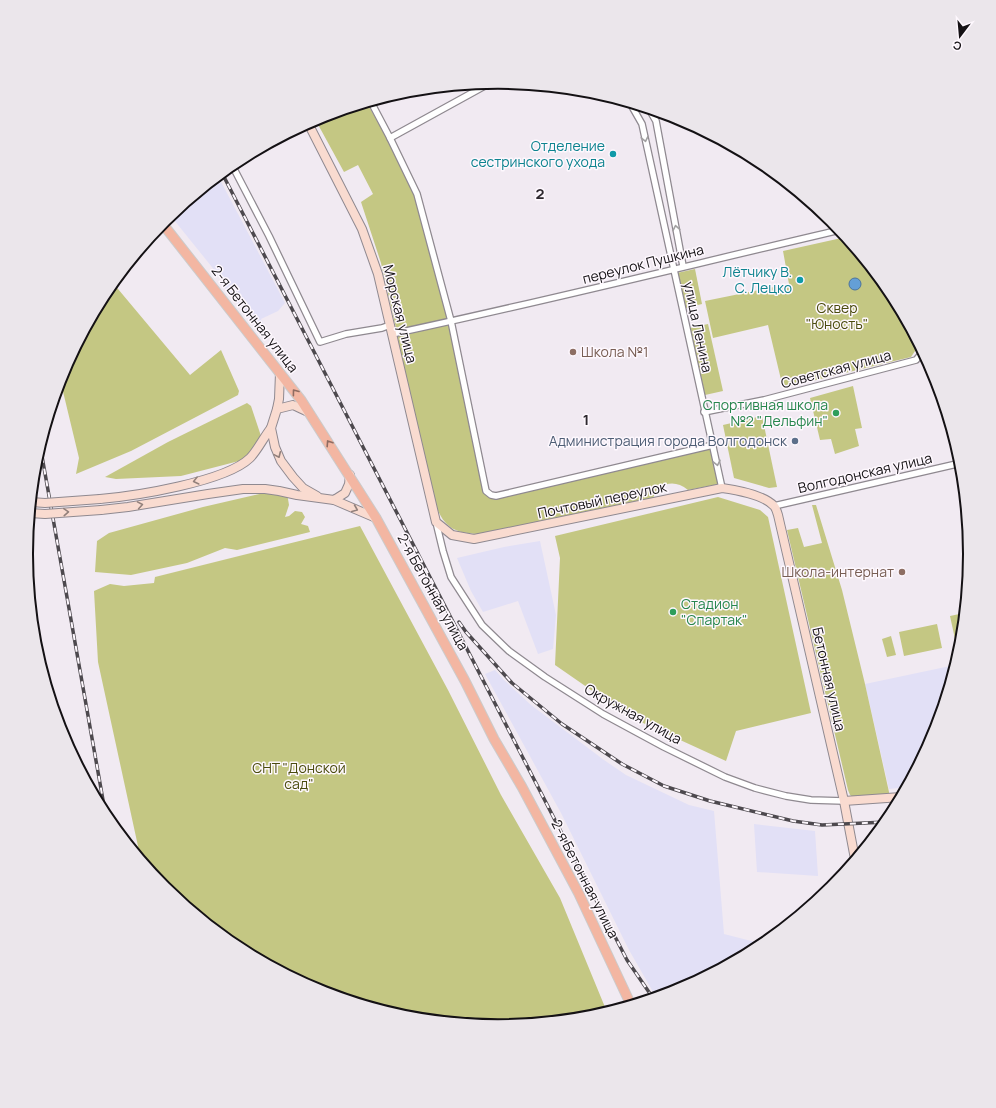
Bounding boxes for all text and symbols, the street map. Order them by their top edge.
north arrow [940,16,980,56]
text: С [951,38,963,54]
one-way arrow [640,135,648,142]
place label: Отделение сестринского ухода [471,136,605,171]
marker: Отделение сестринского ухода [608,149,618,159]
district label: 2 [536,183,545,204]
one-way arrow [672,225,681,231]
street label: переулок Пушкина [580,239,705,288]
street label: 2-я Бетонная улица [208,261,303,376]
place label: Лётчику В. С. Лецко [723,262,792,297]
street label: Морская улица [379,263,422,365]
marker: Лётчику В. С. Лецко [795,275,805,285]
street label: улица Ленина [680,280,717,374]
park label: Сквер "Юность" [806,298,868,333]
place label: Школа №1 [581,342,648,361]
street label: Советская улица [779,345,893,392]
marker: Школа №1 [568,347,578,357]
one-way arrow [292,389,300,396]
place label: Спортивная школа №2 "Дельфин" [703,395,828,430]
marker: Спортивная школа №2 "Дельфин" [831,408,841,418]
district label: 1 [583,409,589,430]
place label: Администрация города Волгодонск [549,431,788,450]
marker: Администрация города Волгодонск [790,436,800,446]
one-way arrow [326,441,333,448]
street label: Волгодонская улица [796,448,934,497]
one-way arrow [274,451,282,458]
one-way arrow [712,460,720,467]
street label: Почтовый переулок [536,476,669,522]
one-way arrow [193,477,199,485]
one-way arrow [137,502,143,510]
one-way arrow [351,504,359,512]
one-way arrow [63,508,69,517]
street label: 2-я Бетонная улица [393,530,473,653]
place label: Школа-интернат [782,562,894,581]
marker: Школа-интернат [897,567,907,577]
place label: Стадион "Спартак" [681,594,748,629]
marker: Стадион "Спартак" [668,607,678,617]
street label: Бетонная улица [808,625,851,733]
street label: Окружная улица [581,679,685,748]
park label: СНТ "Донской сад" [252,758,346,793]
street label: 2-я Бетонная улица [547,816,624,941]

